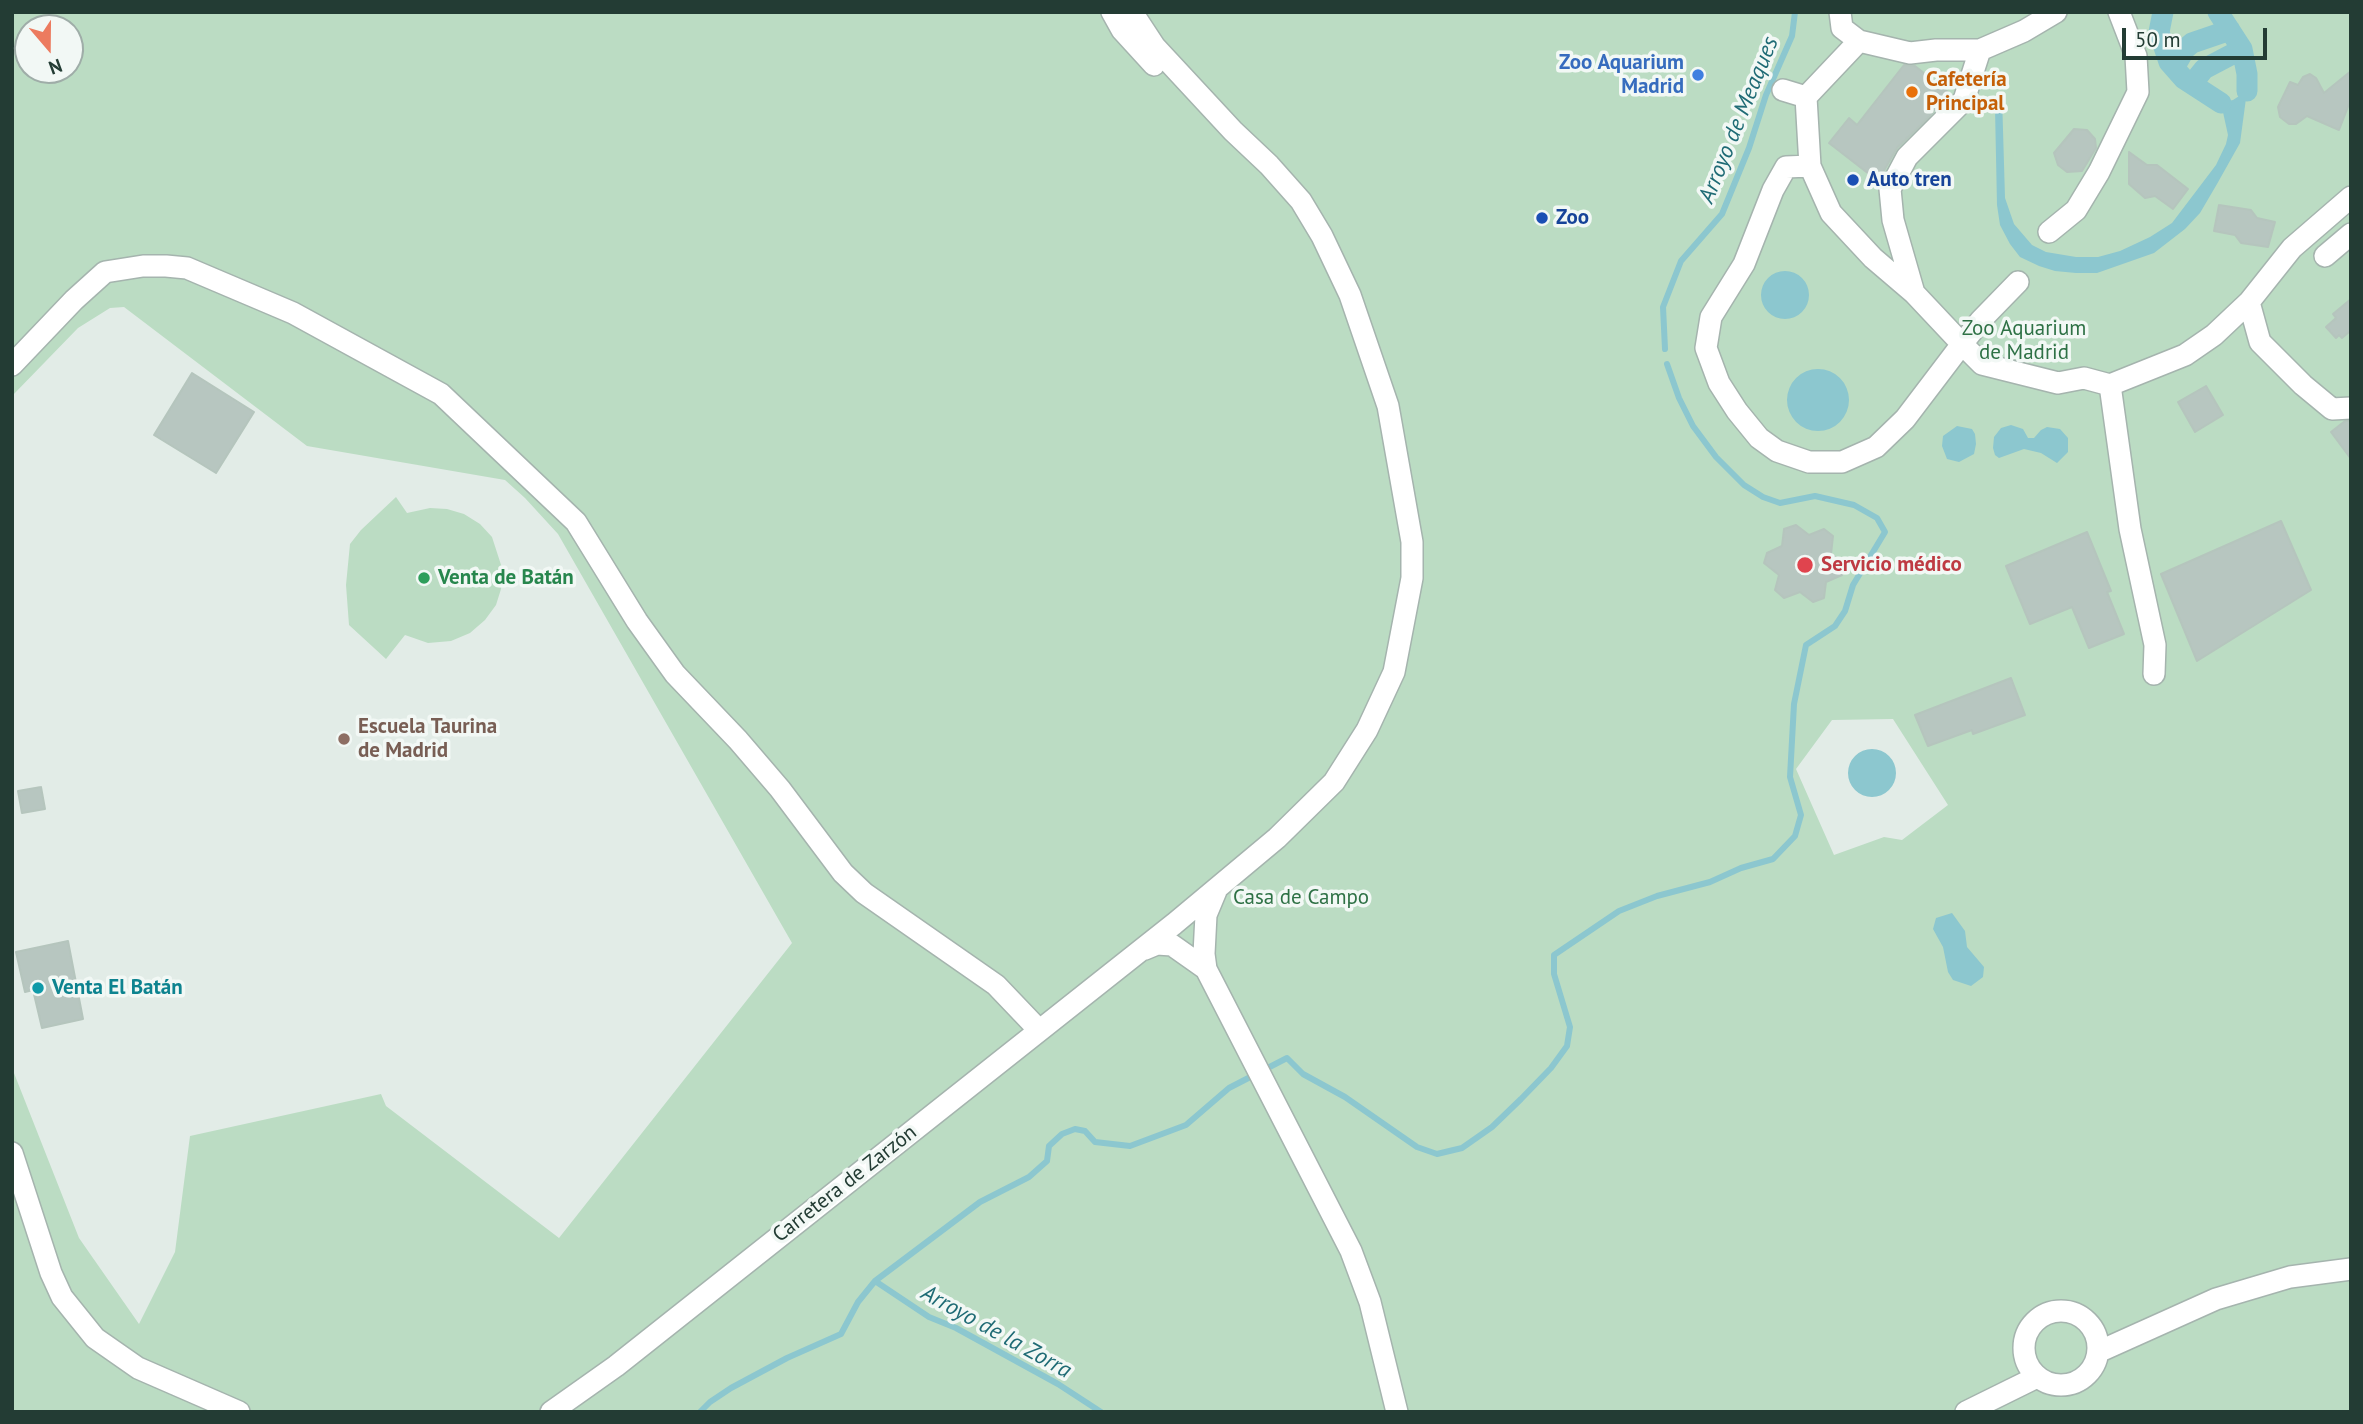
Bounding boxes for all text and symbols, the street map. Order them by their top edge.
north arrow [14,14,84,84]
scale bar [2125,14,2270,58]
text: 50 m [2135,26,2181,53]
water label: Arroyo de Meaques [1693,33,1785,207]
place label: Zoo Aquarium Madrid [1559,50,1684,100]
text: N [46,53,65,80]
marker: Zoo Aquarium Madrid [1690,67,1706,83]
place label: Cafetería Principal [1926,67,2007,117]
marker: Cafetería Principal [1904,84,1920,100]
place label: Auto tren [1867,167,1952,193]
marker: Auto tren [1845,172,1861,188]
place label: Zoo [1556,205,1589,231]
marker: Zoo [1534,210,1550,226]
park label: Zoo Aquarium de Madrid [1962,316,2086,366]
place label: Servicio médico [1821,552,1962,578]
marker: Servicio médico [1795,555,1815,575]
place label: Venta de Batán [438,565,574,591]
marker: Venta de Batán [416,570,432,586]
place label: Escuela Taurina de Madrid [358,714,497,764]
marker: Escuela Taurina de Madrid [336,731,352,747]
park label: Casa de Campo [1233,885,1369,911]
place label: Venta El Batán [52,975,183,1001]
marker: Venta El Batán [30,980,46,996]
street label: Carretera de Zarzón [768,1120,922,1248]
water label: Arroyo de la Zorra [916,1279,1076,1385]

